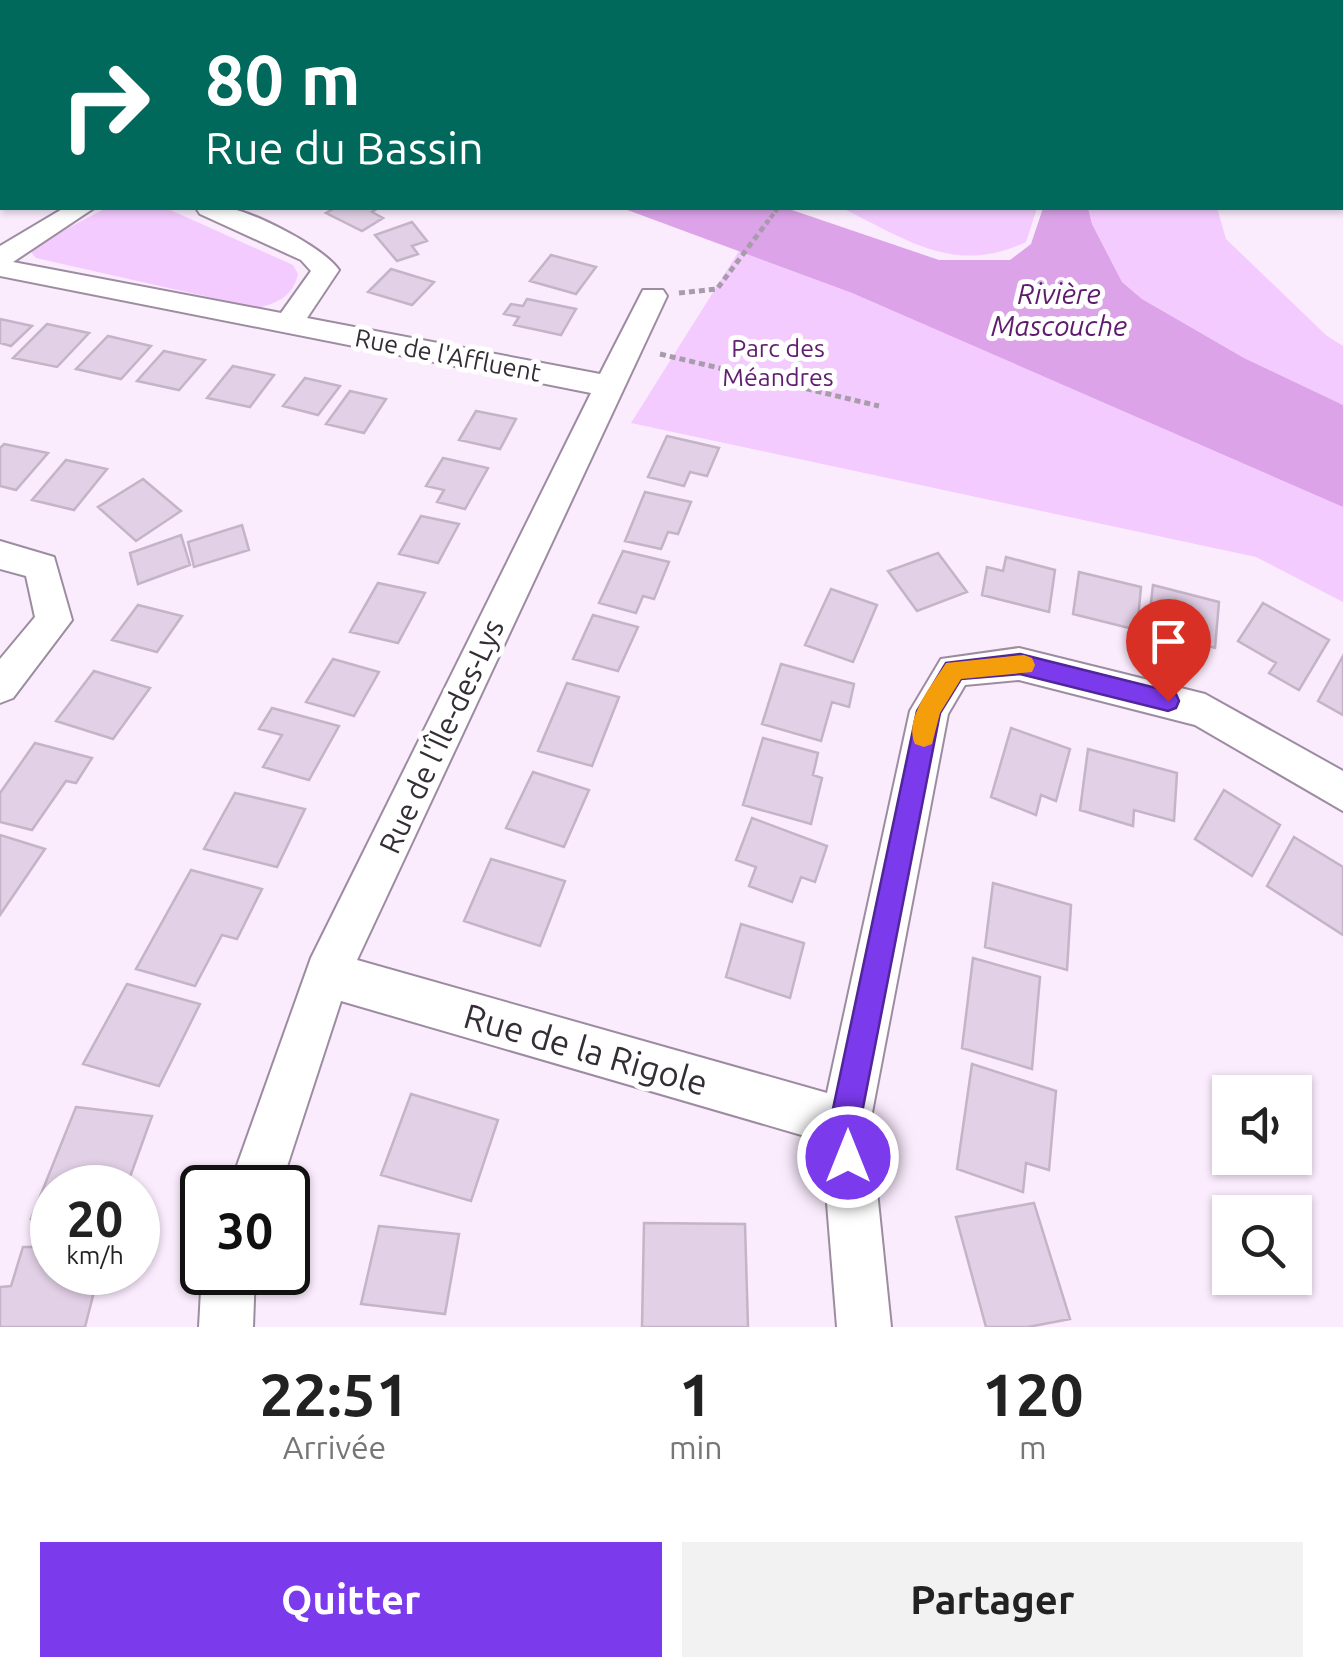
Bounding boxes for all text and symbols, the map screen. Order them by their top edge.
icon: right [40,40,170,170]
text: 80 m [205,40,361,118]
text: Rue du Bassin [205,122,484,173]
water label: Rivière Mascouche [991,278,1127,341]
street label: Rue de l'Affluent [353,323,543,387]
park label: Parc des Méandres [722,334,834,391]
pin [1126,599,1211,702]
street label: Rue de l'Île-des-Lys [372,614,510,858]
icon: arrive [1141,614,1196,669]
street label: Rue de la Rigole [460,995,712,1103]
map controls [1212,1075,1312,1295]
button: sound [1212,1075,1312,1175]
position arrow [796,1105,900,1209]
speed limit sign: 30 [180,1165,310,1295]
text: 20 [67,1190,123,1246]
button: search [1212,1195,1312,1295]
text: km/h [66,1241,124,1269]
text: 22:51 [259,1360,410,1427]
text: 1 [679,1360,713,1427]
text: 120 [982,1360,1084,1427]
text: Arrivée [283,1429,386,1465]
text: min [669,1429,723,1465]
text: m [1019,1429,1047,1465]
button: Quitter [40,1542,662,1657]
button: Partager [682,1542,1303,1657]

